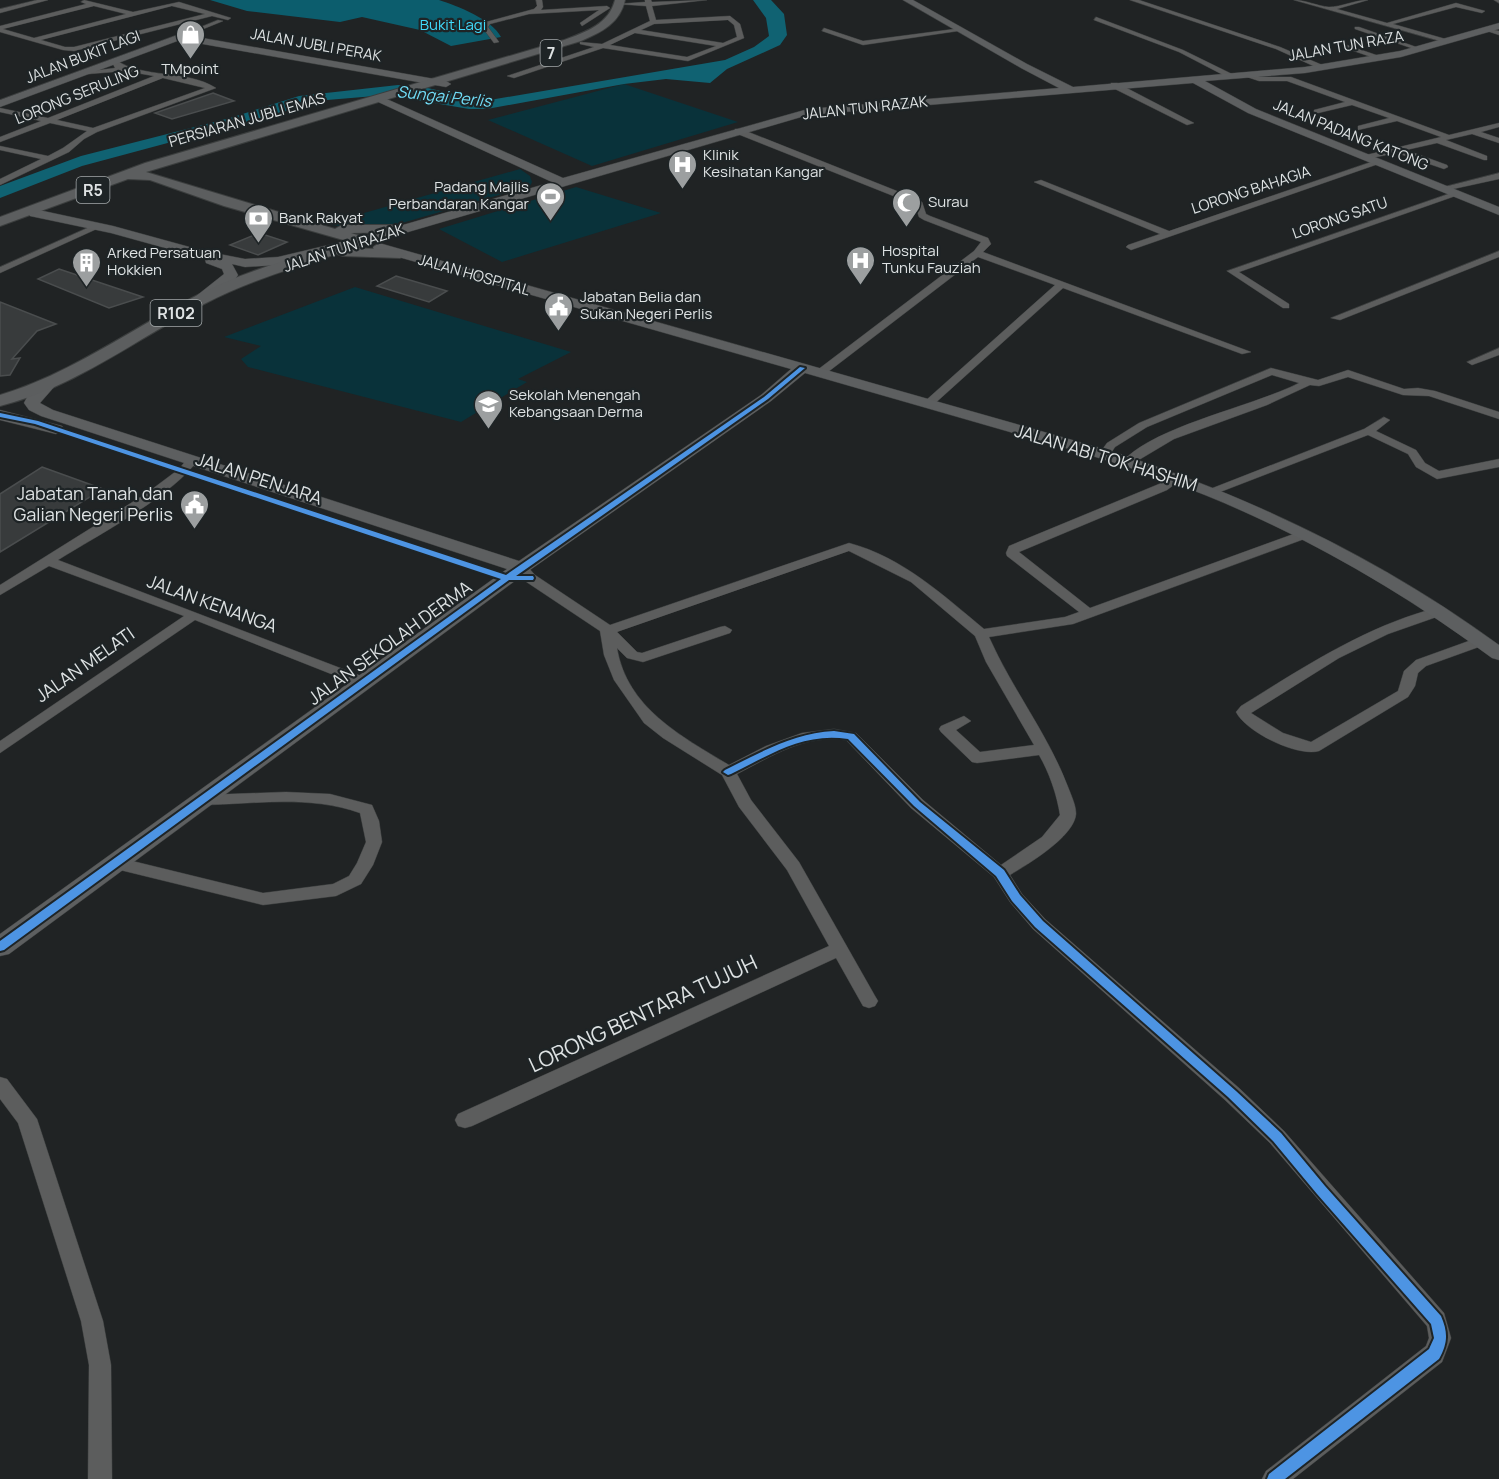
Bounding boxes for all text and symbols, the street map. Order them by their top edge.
park label: Bukit Lagi [420,14,486,35]
shop icon: TMpoint [174,18,206,60]
street label: JALAN JUBLI PERAK [249,23,383,66]
street label: JALAN BUKIT LAGI [23,25,143,88]
street label: JALAN TUN RAZA [1286,25,1406,66]
road number: 7 [540,40,562,66]
place label: TMpoint [161,58,219,79]
street label: LORONG SERULING [12,60,142,129]
water label: Sungai Perlis [396,80,494,112]
street label: PERSIARAN JUBLI EMAS [166,87,328,152]
street label: JALAN TUN RAZAK [801,90,929,125]
street label: JALAN PADANG KATONG [1270,94,1432,175]
place label: Klinik Kesihatan Kangar [703,144,824,182]
hospital icon: Klinik Kesihatan Kangar [666,148,698,190]
street label: LORONG BAHAGIA [1189,160,1314,219]
place label: Padang Majlis Perbandaran Kangar [388,176,530,214]
road number: R5 [76,177,110,203]
sports icon: Padang Majlis Perbandaran Kangar [534,180,566,222]
mosque icon: Surau [891,186,923,228]
place label: Surau [928,191,969,212]
street label: LORONG SATU [1289,191,1390,244]
bank icon: Bank Rakyat [242,202,274,244]
place label: Bank Rakyat [279,207,363,228]
street label: JALAN TUN RAZAK [281,218,407,277]
place label: Hospital Tunku Fauziah [882,240,981,278]
place label: Arked Persatuan Hokkien [107,242,221,280]
hospital icon: Hospital Tunku Fauziah [845,244,877,286]
building icon: Arked Persatuan Hokkien [70,246,102,288]
street label: JALAN HOSPITAL [416,249,533,301]
place label: Jabatan Belia dan Sukan Negeri Perlis [580,286,713,324]
public building icon: Jabatan Belia dan Sukan Negeri Perlis [543,290,575,332]
road number: R102 [150,300,201,326]
place label: Sekolah Menengah Kebangsaan Derma [509,384,643,422]
school or university icon: Sekolah Menengah Kebangsaan Derma [472,388,504,430]
street label: JALAN ABI TOK HASHIM [1012,418,1201,496]
street label: JALAN PENJARA [193,446,326,510]
place label: Jabatan Tanah dan Galian Negeri Perlis [14,481,173,526]
public building icon: Jabatan Tanah dan Galian Negeri Perlis [178,488,210,530]
street label: JALAN KENANGA [144,568,281,638]
street label: JALAN SEKOLAH DERMA [303,574,477,710]
street label: JALAN MELATI [30,621,139,707]
street label: LORONG BENTARA TUJUH [524,948,761,1078]

